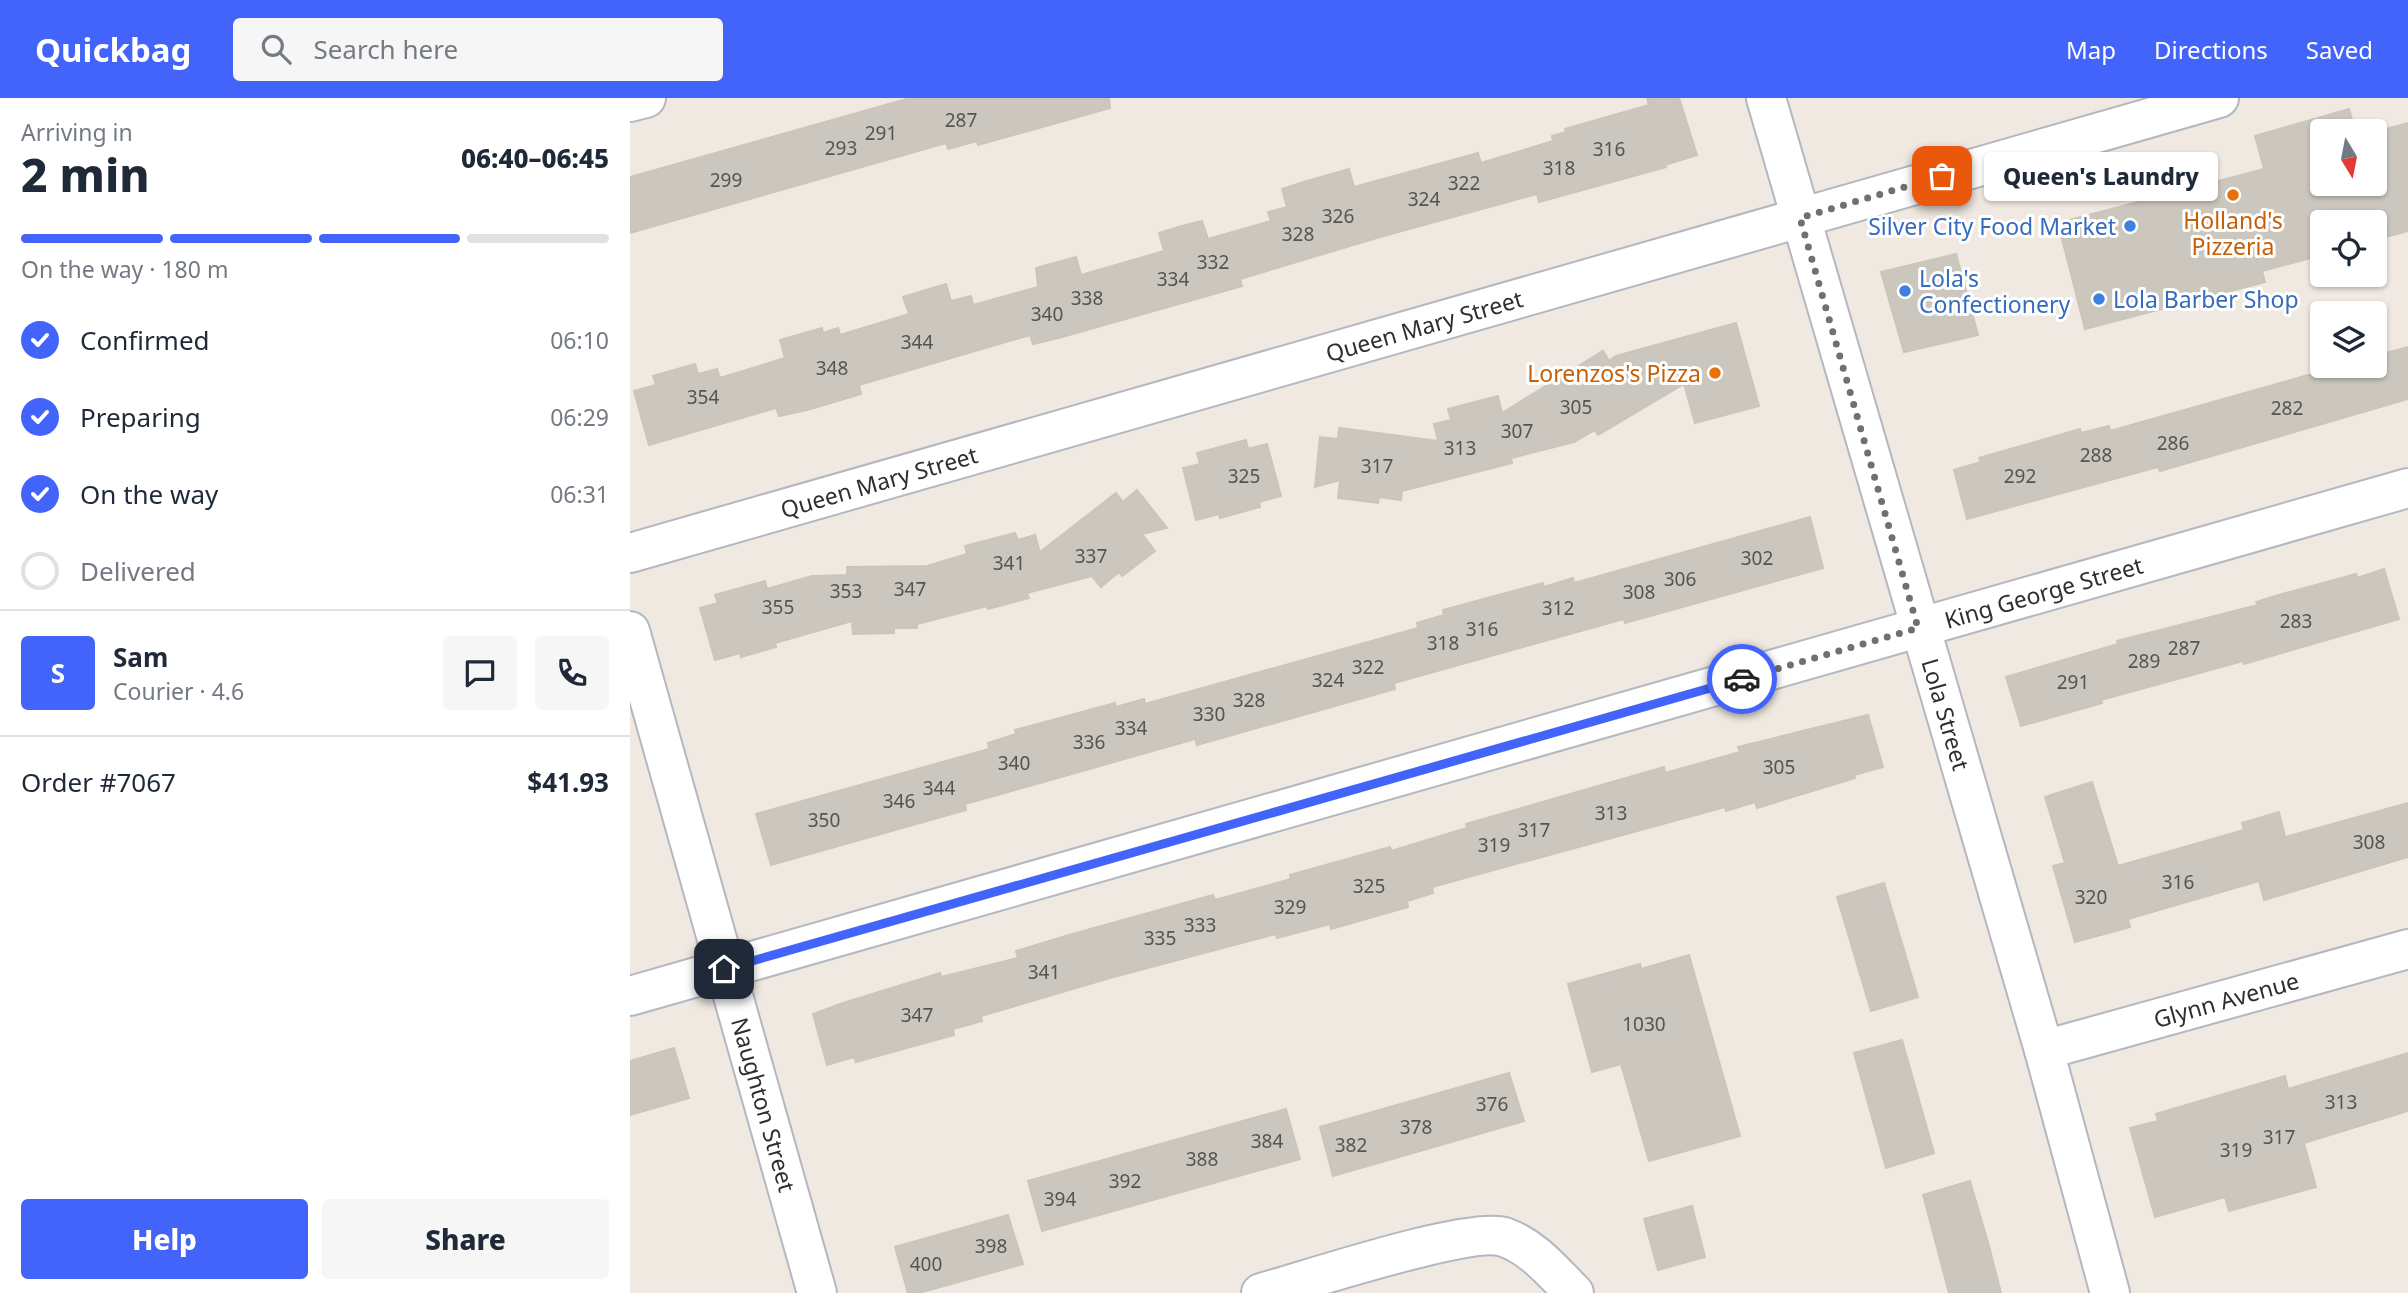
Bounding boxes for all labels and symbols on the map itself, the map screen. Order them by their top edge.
house number: 287 [945,107,977,133]
north arrow [2310,119,2387,196]
house number: 291 [865,120,897,146]
house number: 293 [825,135,857,161]
house number: 316 [1593,136,1625,162]
pin [1912,146,1972,206]
callout: Queen's Laundry [1984,152,2218,200]
house number: 318 [1543,155,1575,181]
house number: 299 [710,167,742,193]
house number: 322 [1448,170,1480,196]
house number: 324 [1408,186,1440,212]
marker: Holland's Pizzeria [2225,187,2241,203]
house number: 326 [1322,203,1354,229]
place label: Holland's Pizzeria [2183,204,2283,262]
place label: Silver City Food Market [1868,210,2116,242]
marker: Silver City Food Market [2122,218,2138,234]
house number: 328 [1282,221,1314,247]
house number: 332 [1197,249,1229,275]
place label: Lola's Confectionery [1919,262,2070,320]
house number: 334 [1157,266,1189,292]
street label: Queen Mary Street [1322,282,1526,369]
marker: Lola's Confectionery [1897,283,1913,299]
place label: Lola Barber Shop [2113,283,2299,315]
house number: 338 [1071,285,1103,311]
marker: Lola Barber Shop [2091,291,2107,307]
house number: 340 [1031,301,1063,327]
house number: 344 [901,329,933,355]
house number: 348 [816,355,848,381]
place label: Lorenzos's Pizza [1527,357,1701,389]
marker: Lorenzos's Pizza [1707,365,1723,381]
house number: 354 [687,384,719,410]
house number: 305 [1560,394,1592,420]
house number: 282 [2271,395,2303,421]
house number: 307 [1501,418,1533,444]
house number: 286 [2157,430,2189,456]
house number: 313 [1444,435,1476,461]
street label: Queen Mary Street [777,438,981,525]
house number: 288 [2080,442,2112,468]
house number: 317 [1361,453,1393,479]
house number: 325 [1228,463,1260,489]
house number: 292 [2004,463,2036,489]
house number: 337 [1075,543,1107,569]
house number: 302 [1741,545,1773,571]
street label: King George Street [1941,549,2146,636]
house number: 341 [993,550,1025,576]
house number: 306 [1664,566,1696,592]
house number: 347 [894,576,926,602]
house number: 353 [830,578,862,604]
house number: 308 [1623,579,1655,605]
house number: 355 [762,594,794,620]
house number: 312 [1542,595,1574,621]
house number: 283 [2280,608,2312,634]
house number: 316 [1466,616,1498,642]
house number: 318 [1427,630,1459,656]
house number: 287 [2168,635,2200,661]
courier [1707,644,1777,714]
house number: 289 [2128,648,2160,674]
house number: 322 [1352,654,1384,680]
street label: Lola Street [1914,655,1977,774]
house number: 324 [1312,667,1344,693]
house number: 291 [2057,669,2089,695]
house number: 328 [1233,687,1265,713]
house number: 330 [1193,701,1225,727]
house number: 334 [1115,715,1147,741]
house number: 336 [1073,729,1105,755]
house number: 340 [998,750,1030,776]
house number: 305 [1763,754,1795,780]
house number: 344 [923,775,955,801]
house number: 346 [883,788,915,814]
house number: 313 [1595,800,1627,826]
house number: 350 [808,807,840,833]
house number: 317 [1518,817,1550,843]
house number: 308 [2353,829,2385,855]
house number: 319 [1478,832,1510,858]
house number: 316 [2162,869,2194,895]
house number: 325 [1353,873,1385,899]
house number: 320 [2075,884,2107,910]
house number: 329 [1274,894,1306,920]
house number: 333 [1184,912,1216,938]
house number: 335 [1144,925,1176,951]
pin [694,939,754,999]
house number: 341 [1028,959,1060,985]
street label: Glynn Avenue [2150,964,2302,1035]
house number: 347 [901,1002,933,1028]
house number: 1030 [1622,1011,1666,1037]
street label: Naughton Street [724,1014,804,1195]
house number: 313 [2325,1089,2357,1115]
house number: 376 [1476,1091,1508,1117]
house number: 378 [1400,1114,1432,1140]
house number: 317 [2263,1124,2295,1150]
house number: 384 [1251,1128,1283,1154]
house number: 382 [1335,1132,1367,1158]
house number: 319 [2220,1137,2252,1163]
house number: 388 [1186,1146,1218,1172]
house number: 392 [1109,1168,1141,1194]
house number: 394 [1044,1186,1076,1212]
house number: 398 [975,1233,1007,1259]
house number: 400 [910,1251,942,1277]

